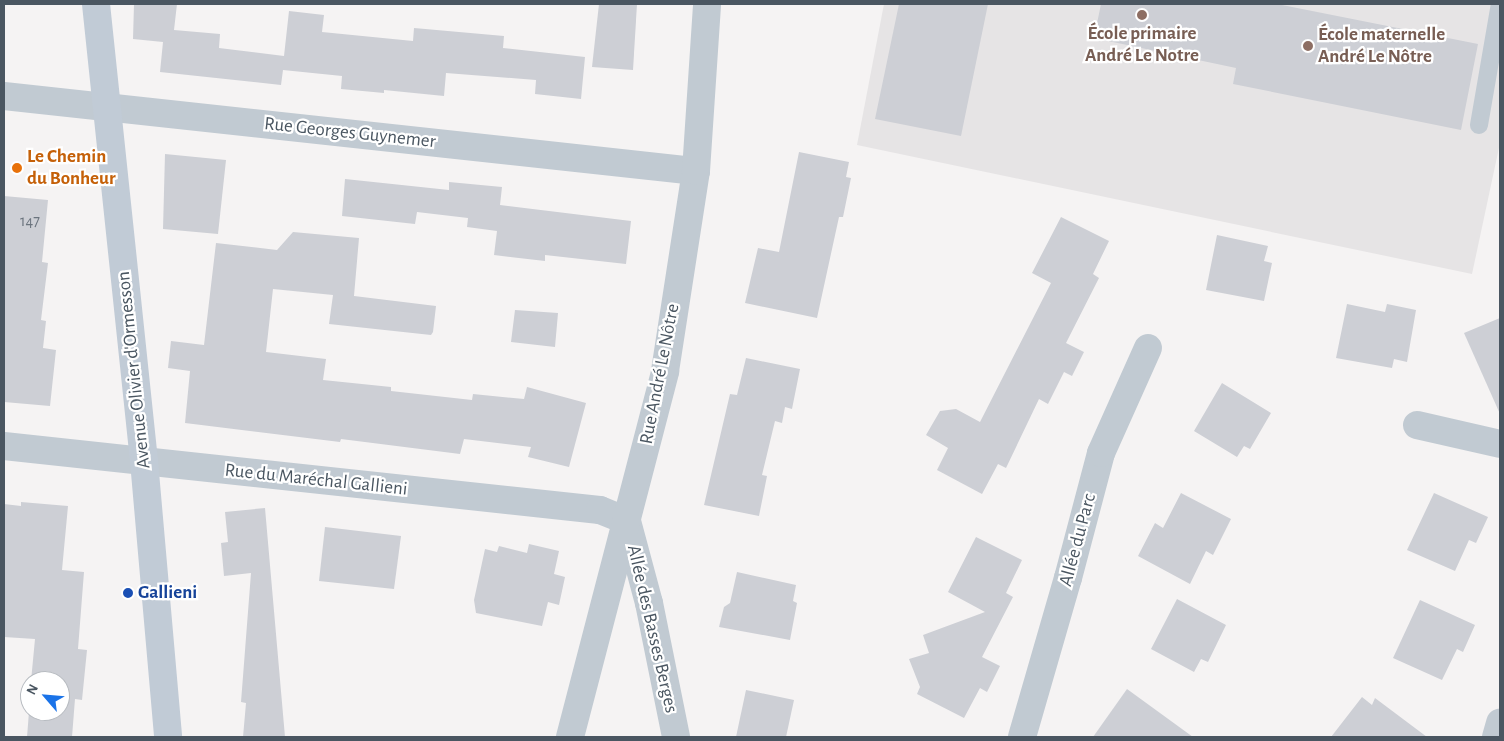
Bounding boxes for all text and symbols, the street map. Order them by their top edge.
marker: École primaire André Le Notre [1136,9,1148,21]
place label: École primaire André Le Notre [1085,23,1199,67]
place label: École maternelle André Le Nôtre [1318,24,1445,68]
marker: École maternelle André Le Nôtre [1302,40,1314,52]
street label: Rue Georges Guynemer [263,113,437,153]
place label: Le Chemin du Bonheur [27,146,116,190]
marker: Le Chemin du Bonheur [11,162,23,174]
house number: 147 [20,211,40,231]
street label: Avenue Olivier d'Ormesson [112,270,156,470]
street label: Rue André Le Nôtre [635,302,685,446]
street label: Rue du Maréchal Gallieni [224,459,408,501]
street label: Allée du Parc [1055,491,1101,589]
street label: Allée des Basses Berges [622,543,682,715]
place label: Gallieni [138,582,197,604]
marker: Gallieni [122,587,134,599]
north arrow [20,671,70,721]
text: N [24,682,41,697]

